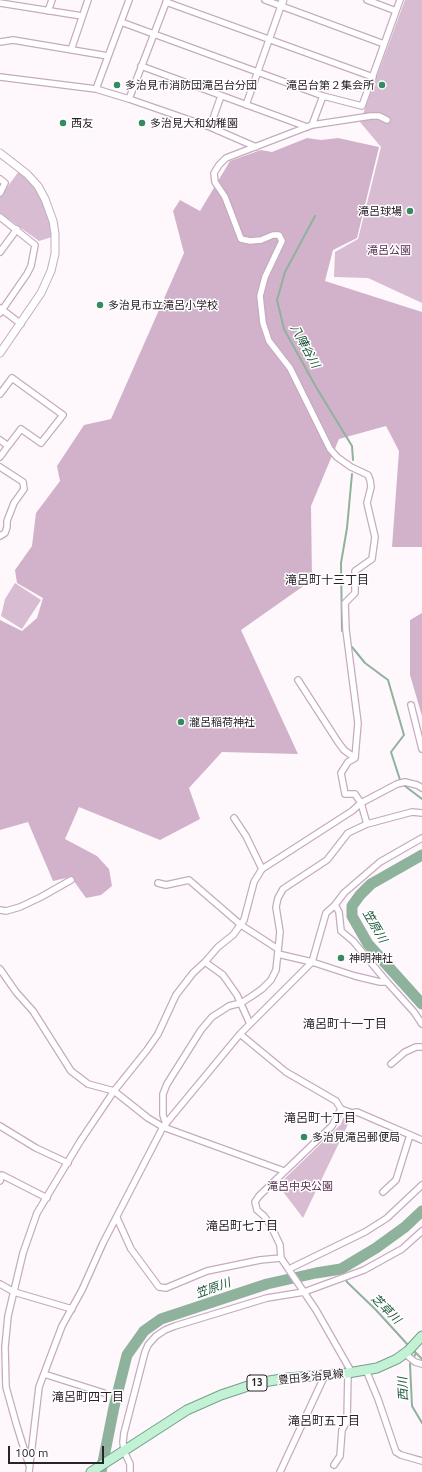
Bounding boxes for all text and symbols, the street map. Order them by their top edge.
place label: 多治見市消防団滝呂台分団 [125,78,257,92]
place label: 滝呂台第２集会所 [286,78,374,92]
marker: 多治見市消防団滝呂台分団 [112,80,122,90]
marker: 滝呂台第２集会所 [377,80,387,90]
place label: 西友 [71,116,93,130]
place label: 多治見大和幼稚園 [150,116,238,130]
marker: 西友 [58,118,68,128]
marker: 多治見大和幼稚園 [137,118,147,128]
place label: 滝呂球場 [358,204,402,218]
marker: 滝呂球場 [405,206,415,216]
park label: 滝呂公園 [367,243,411,257]
place label: 多治見市立滝呂小学校 [108,298,218,312]
marker: 多治見市立滝呂小学校 [95,300,105,310]
water label: 八陣谷川 [287,322,323,370]
district label: 滝呂町十三丁目 [285,573,369,587]
place label: 瀧呂稲荷神社 [189,715,255,729]
marker: 瀧呂稲荷神社 [176,717,186,727]
water label: 笠原川 [360,907,390,945]
place label: 神明神社 [349,951,393,965]
marker: 神明神社 [336,953,346,963]
district label: 滝呂町十一丁目 [303,1017,387,1031]
district label: 滝呂町十丁目 [284,1111,356,1125]
place label: 多治見滝呂郵便局 [312,1130,400,1144]
marker: 多治見滝呂郵便局 [299,1132,309,1142]
park label: 滝呂中央公園 [267,1179,333,1193]
district label: 滝呂町七丁目 [206,1219,278,1233]
water label: 笠原川 [194,1275,232,1301]
water label: 芝草川 [368,1291,404,1327]
street label: 豊田多治見線 [277,1367,345,1387]
road number: 13 [247,1375,267,1391]
water label: 西川 [395,1377,411,1401]
district label: 滝呂町四丁目 [52,1390,124,1404]
district label: 滝呂町五丁目 [288,1414,360,1428]
scale bar [10,1438,106,1464]
text: 100 m [15,1446,48,1459]

